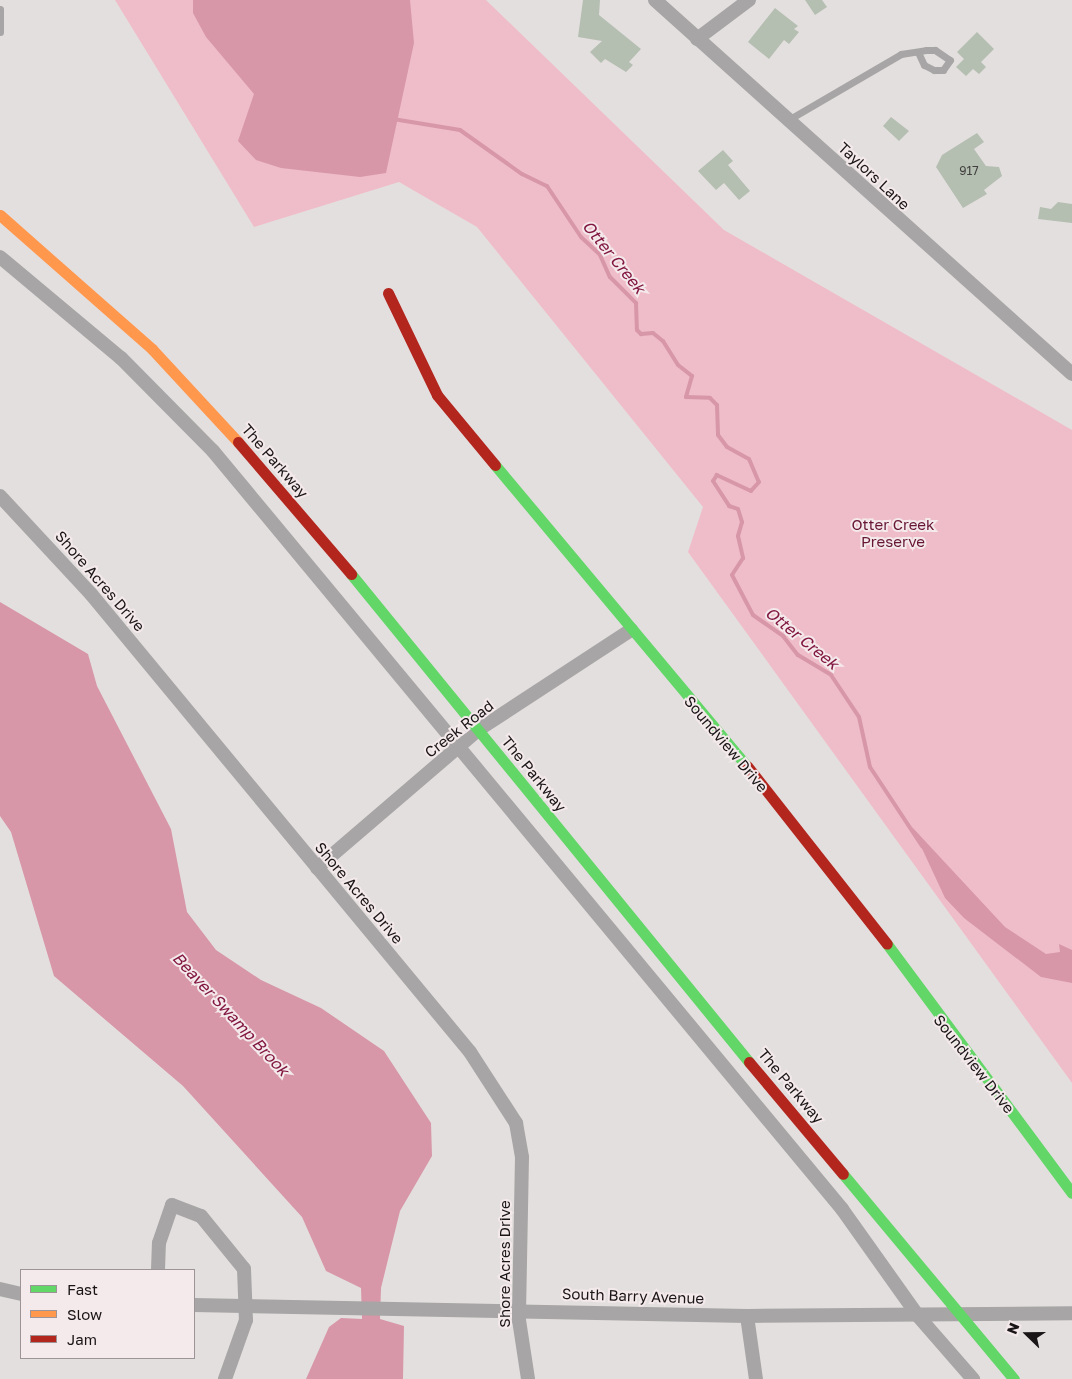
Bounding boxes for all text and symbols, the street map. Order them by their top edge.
street label: Taylors Lane [835,138,913,214]
house number: 917 [959,164,979,178]
water label: Otter Creek [579,217,649,297]
street label: The Parkway [238,420,312,502]
park label: Otter Creek Preserve [851,515,935,550]
street label: Shore Acres Drive [51,527,149,635]
water label: Otter Creek [762,603,842,673]
street label: Soundview Drive [680,692,772,796]
street label: Creek Road [421,697,497,761]
street label: The Parkway [498,733,570,815]
street label: Shore Acres Drive [311,838,407,948]
water label: Beaver Swamp Brook [169,948,293,1080]
street label: Soundview Drive [930,1011,1018,1117]
street label: The Parkway [755,1045,827,1127]
street label: Shore Acres Drive [496,1200,514,1328]
legend [20,1269,195,1359]
text: Fast [67,1280,98,1298]
street label: South Barry Avenue [562,1285,704,1307]
text: Slow [67,1305,102,1323]
north arrow [1002,1309,1052,1359]
text: N [1003,1320,1022,1336]
text: Jam [67,1330,97,1348]

